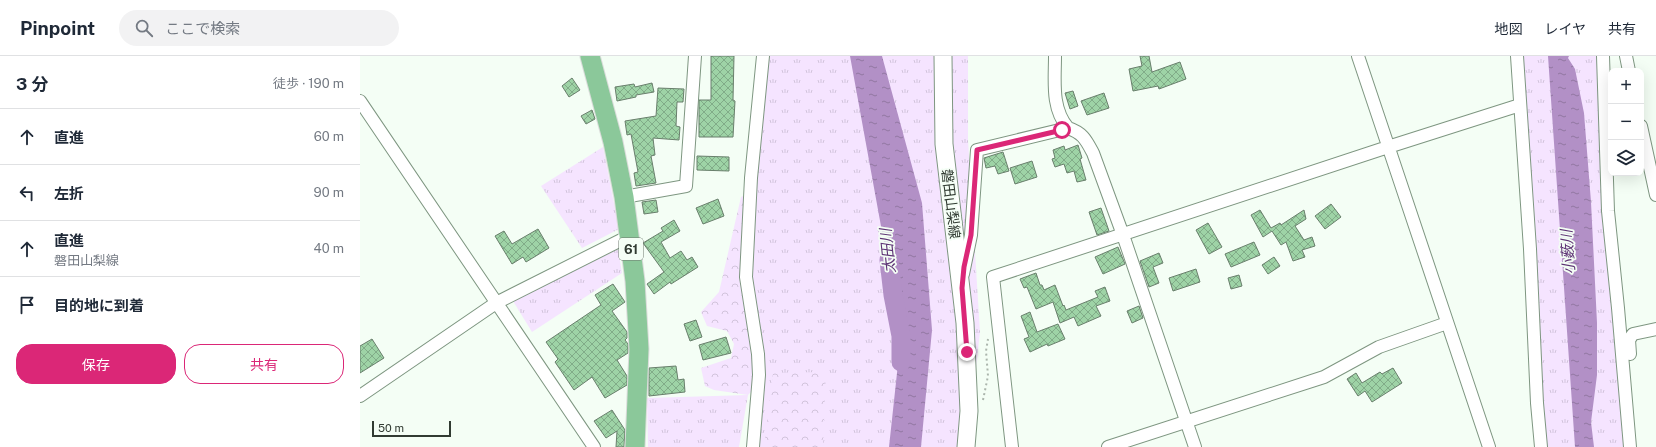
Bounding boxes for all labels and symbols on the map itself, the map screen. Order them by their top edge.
route start [1053,121,1071,139]
street label: 磐田山梨線 [939,168,963,240]
water label: 太田川 [876,226,898,274]
water label: 小薮川 [1557,227,1578,275]
road number: 61 [619,238,643,260]
route end [958,343,976,361]
scale bar [372,419,451,438]

